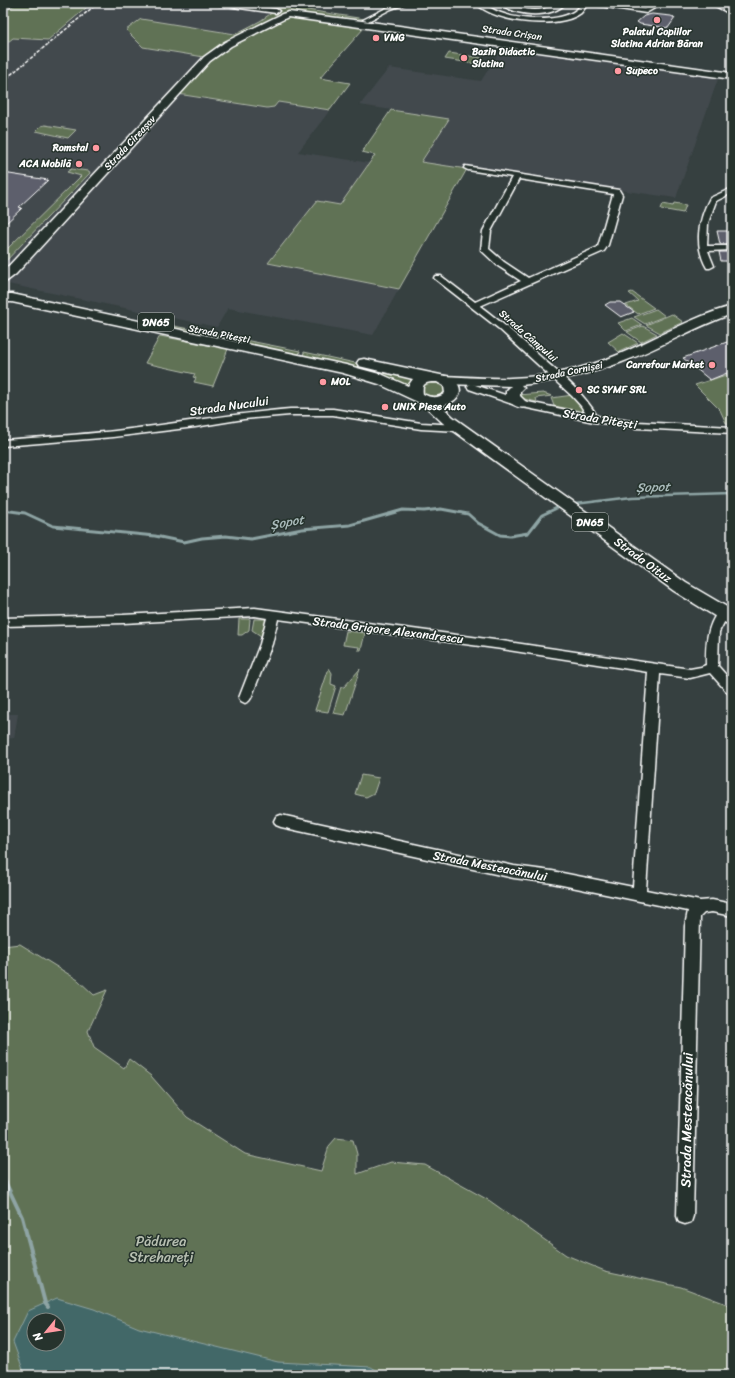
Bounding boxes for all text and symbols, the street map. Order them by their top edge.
marker: Palatul Copiilor Slatina Adrian Băran [652,15,662,25]
street label: Strada Crișan [481,20,544,46]
place label: Palatul Copiilor Slatina Adrian Băran [610,23,704,53]
place label: VMG [384,29,405,47]
marker: VMG [371,33,381,43]
place label: Bazin Didactic Slatina [471,43,536,73]
marker: Bazin Didactic Slatina [459,53,469,63]
place label: Supeco [625,62,658,80]
marker: Supeco [613,66,623,76]
street label: Strada Cireașov [100,111,161,175]
place label: Romstal [52,139,89,157]
marker: Romstal [91,143,101,153]
place label: ACA Mobilă [18,155,72,173]
marker: ACA Mobilă [74,159,84,169]
street label: Strada Câmpului [494,305,562,368]
road number: DN65 [138,313,174,331]
street label: Strada Pitești [186,319,253,349]
street label: Strada Cornișei [534,356,605,388]
place label: Carrefour Market [625,356,705,374]
marker: Carrefour Market [707,360,717,370]
place label: MOL [330,373,351,391]
marker: MOL [318,377,328,387]
place label: SC SYMF SRL [586,381,647,399]
marker: SC SYMF SRL [574,385,584,395]
street label: Strada Nucului [188,389,271,422]
place label: UNIX Piese Auto [393,398,467,416]
marker: UNIX Piese Auto [380,402,390,412]
street label: Strada Pitești [561,402,640,436]
water label: Șopot [636,475,672,499]
water label: Șopot [268,508,307,536]
road number: DN65 [572,513,608,531]
street label: Strada Oituz [609,531,677,589]
street label: Strada Grigore Alexandrescu [311,610,465,650]
street label: Strada Mesteacănului [431,844,550,888]
street label: Strada Mesteacănului [673,1051,701,1188]
park label: Pădurea Strehareți [129,1229,194,1270]
north arrow [26,1312,66,1352]
text: N [27,1328,48,1346]

